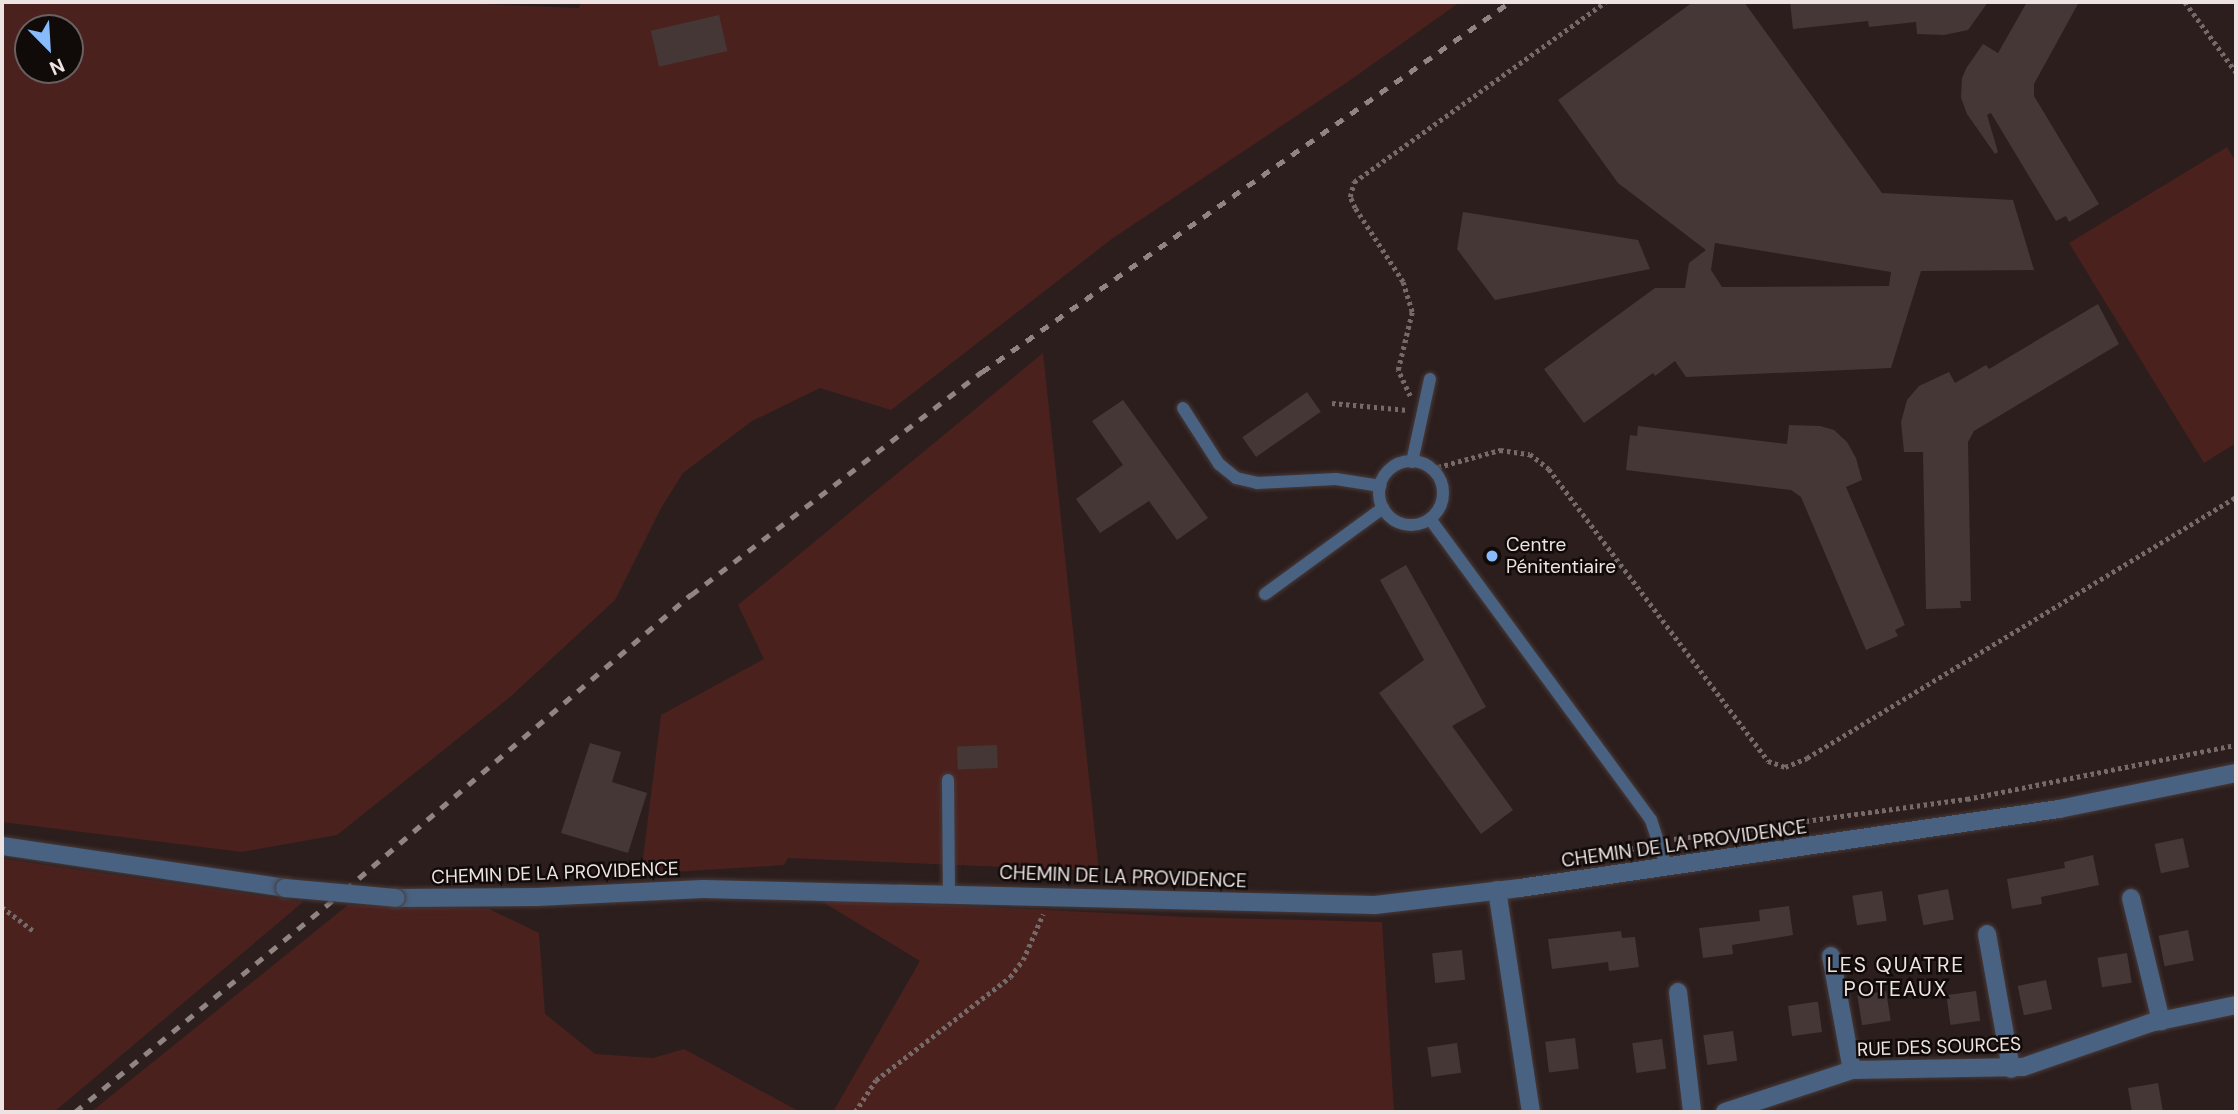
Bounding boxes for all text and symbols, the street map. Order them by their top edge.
north arrow [14,14,84,84]
text: N [46,53,68,81]
place label: Centre Pénitentiaire [1506,534,1616,578]
marker: Centre Pénitentiaire [1484,548,1500,564]
street label: CHEMIN DE LA PROVIDENCE [1560,815,1808,873]
street label: CHEMIN DE LA PROVIDENCE [431,857,679,889]
street label: CHEMIN DE LA PROVIDENCE [999,861,1247,893]
district label: LES QUATRE POTEAUX [1828,952,1964,1002]
street label: RUE DES SOURCES [1857,1033,2021,1061]

